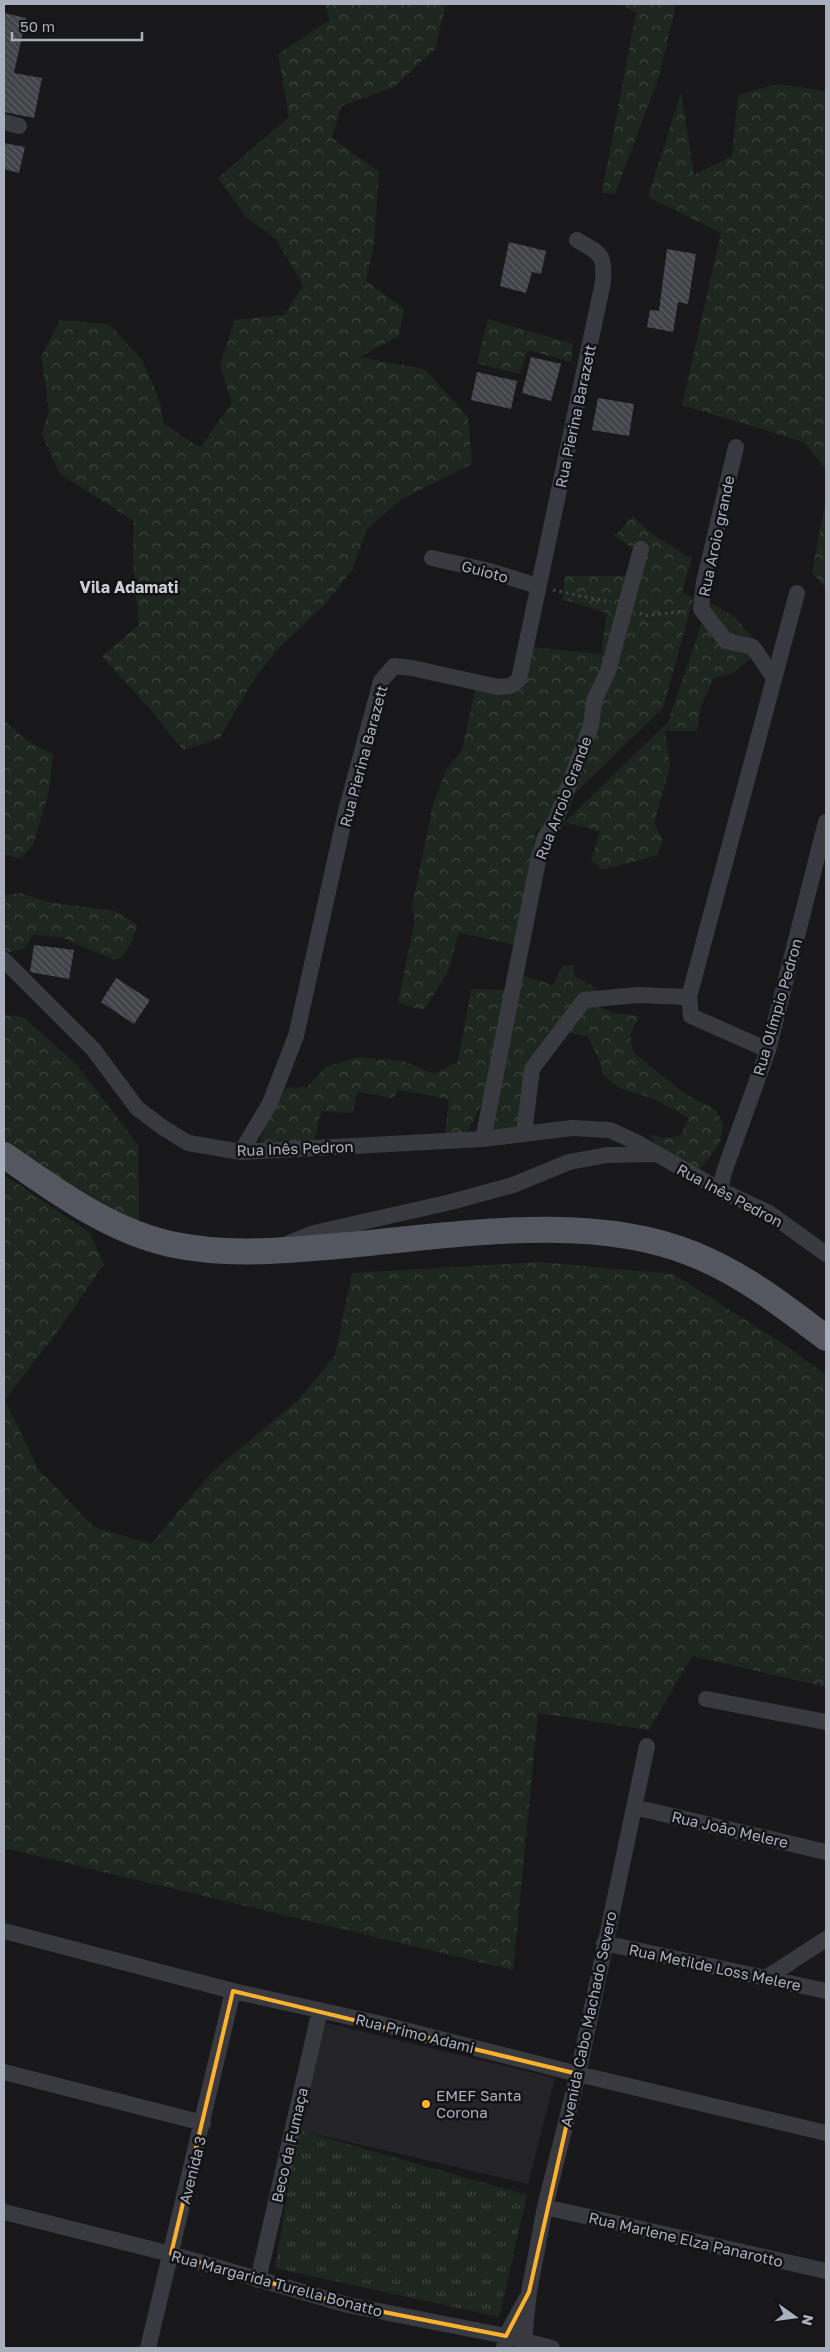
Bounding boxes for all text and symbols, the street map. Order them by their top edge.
scale bar [12,10,142,42]
text: 50 m [20,17,55,35]
street label: Rua Pierina Barazett [551,343,599,489]
street label: Rua Aroio grande [694,474,738,598]
street label: Guioto [460,556,510,586]
district label: Vila Adamati [80,577,178,597]
street label: Rua Pierina Barazett [335,683,391,829]
street label: Rua Arroio Grande [531,734,595,862]
street label: Rua Olímpio Pedron [749,936,805,1078]
street label: Rua Inês Pedron [236,1137,354,1159]
street label: Rua Inês Pedron [674,1160,786,1230]
street label: Rua João Melere [670,1807,790,1851]
street label: Avenida Cabo Machado Severo [556,1910,620,2128]
street label: Rua Metilde Loss Melere [627,1940,803,1994]
street label: Rua Primo Adami [354,2010,476,2056]
street label: Beco da Fumaça [267,2086,311,2204]
place label: EMEF Santa Corona [436,2086,522,2121]
marker: EMEF Santa Corona [420,2098,432,2110]
street label: Avenida 3 [175,2134,209,2206]
street label: Rua Marlene Elza Panarotto [587,2208,785,2270]
street label: Rua Margarida Turella Bonatto [169,2246,385,2320]
north arrow [770,2292,820,2342]
text: N [799,2313,818,2327]

